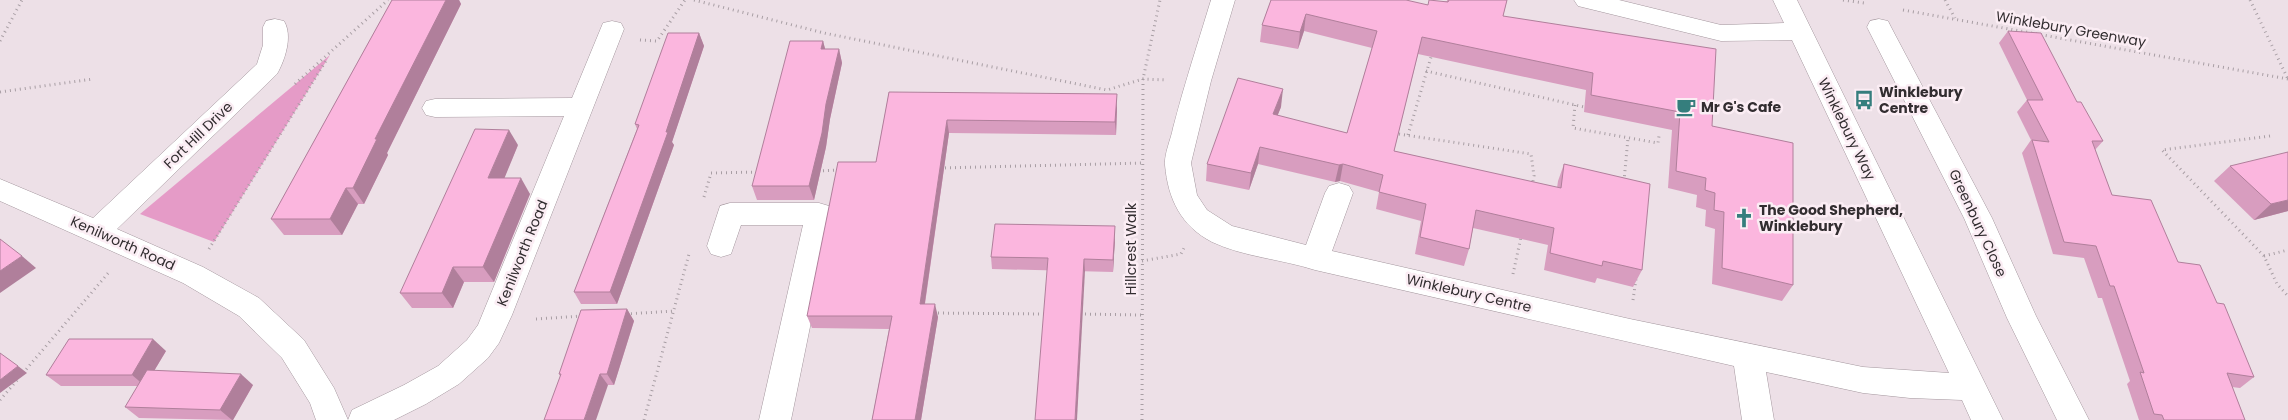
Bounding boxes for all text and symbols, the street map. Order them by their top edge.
street label: Winklebury Greenway [1994,6,2148,52]
street label: Winklebury Way [1814,74,1881,184]
place label: Winklebury Centre [1879,82,1963,118]
bus stop icon: Winklebury Centre [1853,89,1875,111]
cafe icon: Mr G's Cafe [1675,96,1697,118]
street label: Fort Hill Drive [159,97,237,173]
place label: Mr G's Cafe [1701,97,1782,117]
street label: Greenbury Close [1944,166,2012,280]
street label: Kenilworth Road [492,197,552,309]
place label: The Good Shepherd, Winklebury [1759,200,1903,236]
street label: Hillcrest Walk [1121,202,1141,295]
church icon: The Good Shepherd, Winklebury [1733,207,1755,229]
street label: Kenilworth Road [67,211,179,275]
street label: Winklebury Centre [1404,269,1534,317]

